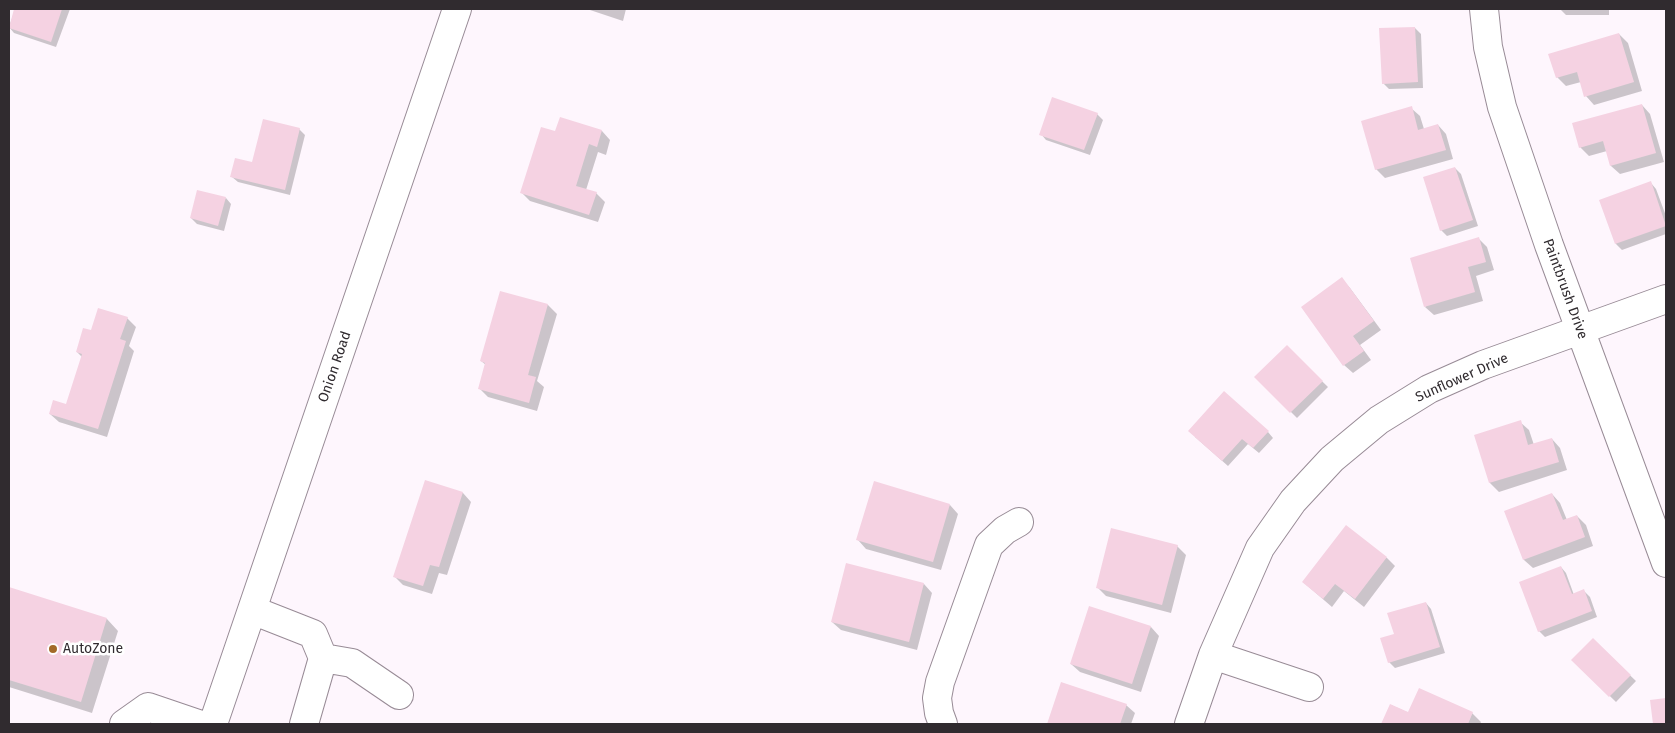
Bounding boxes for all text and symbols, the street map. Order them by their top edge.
street label: Paintbrush Drive [1539,237,1591,341]
street label: Onion Road [315,329,355,405]
street label: Sunflower Drive [1413,350,1511,406]
place label: AutoZone [63,641,123,657]
marker: AutoZone [47,643,59,655]

